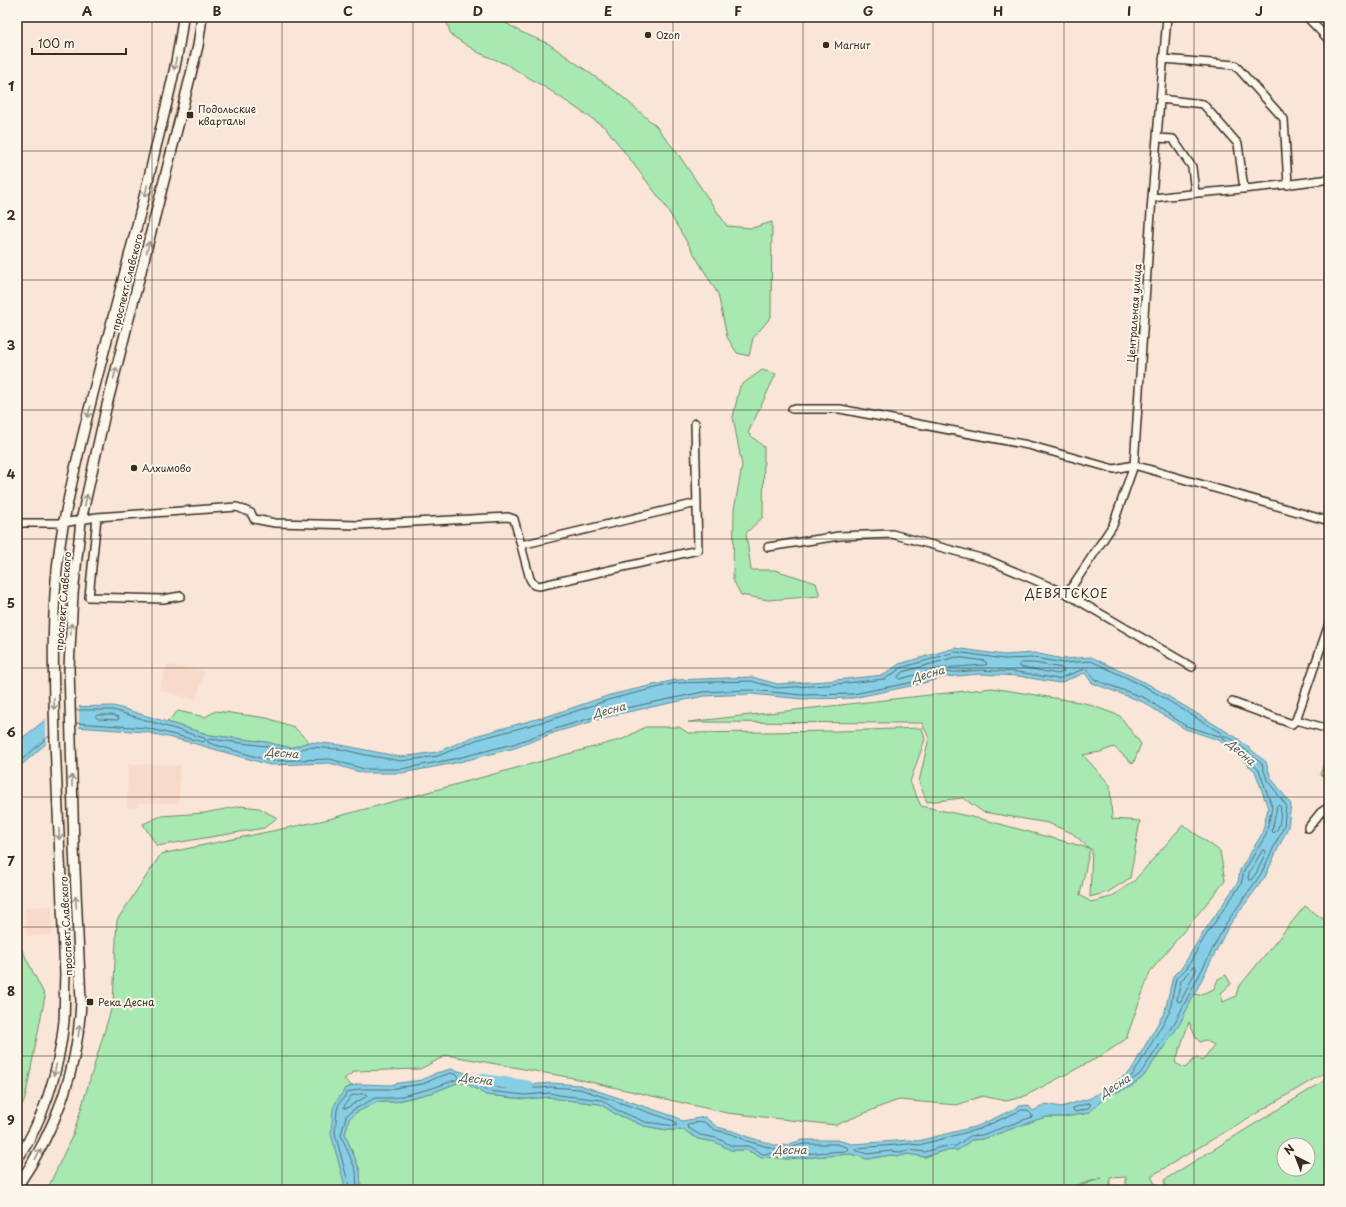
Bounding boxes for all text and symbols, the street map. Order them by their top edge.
text: A [82,1,92,20]
text: B [213,1,222,20]
text: C [343,1,353,20]
text: D [473,1,483,20]
text: E [604,1,612,20]
text: F [734,1,742,20]
text: G [863,1,873,20]
text: H [993,1,1003,20]
text: I [1127,1,1131,20]
text: J [1255,1,1263,20]
place label: Ozon [656,27,680,42]
scale bar [32,30,126,56]
marker: Ozon [643,30,653,40]
text: 100 m [38,34,75,52]
place label: Магнит [834,37,872,52]
marker: Магнит [821,40,831,50]
one-way arrow [170,57,178,70]
text: 1 [8,76,14,95]
place label: Подольские кварталы [198,101,256,128]
marker: Подольские кварталы [185,110,195,120]
one-way arrow [142,184,150,197]
text: 2 [6,205,16,224]
street label: проспект Славского [107,231,146,332]
one-way arrow [145,241,152,254]
street label: Центральная улица [1123,263,1144,363]
text: 3 [7,335,16,354]
one-way arrow [112,367,120,380]
one-way arrow [85,405,92,418]
place label: Алхимово [142,460,191,475]
marker: Алхимово [129,463,139,473]
text: 4 [7,464,16,483]
one-way arrow [82,493,90,506]
street label: проспект Славского [51,550,74,651]
district label: ДЕВЯТСКОЕ [1024,584,1109,602]
text: 5 [7,593,15,612]
one-way arrow [68,623,75,636]
water label: Десна [909,660,947,687]
one-way arrow [50,697,58,710]
water label: Десна [590,697,628,722]
text: 6 [6,722,16,741]
water label: Десна [1222,734,1260,770]
water label: Десна [264,743,300,763]
one-way arrow [68,775,76,788]
one-way arrow [55,827,62,840]
text: 7 [7,851,15,870]
street label: проспект Славского [55,876,76,976]
one-way arrow [72,896,80,909]
text: 8 [7,981,15,1000]
place label: Река Десна [98,994,155,1009]
marker: Река Десна [85,997,95,1007]
one-way arrow [75,1025,83,1038]
one-way arrow [51,1063,59,1076]
water label: Десна [457,1068,495,1089]
water label: Десна [1095,1069,1134,1102]
text: 9 [7,1110,15,1129]
north arrow [1276,1137,1316,1177]
text: N [1280,1140,1298,1158]
water label: Десна [772,1141,808,1158]
one-way arrow [35,1148,42,1160]

